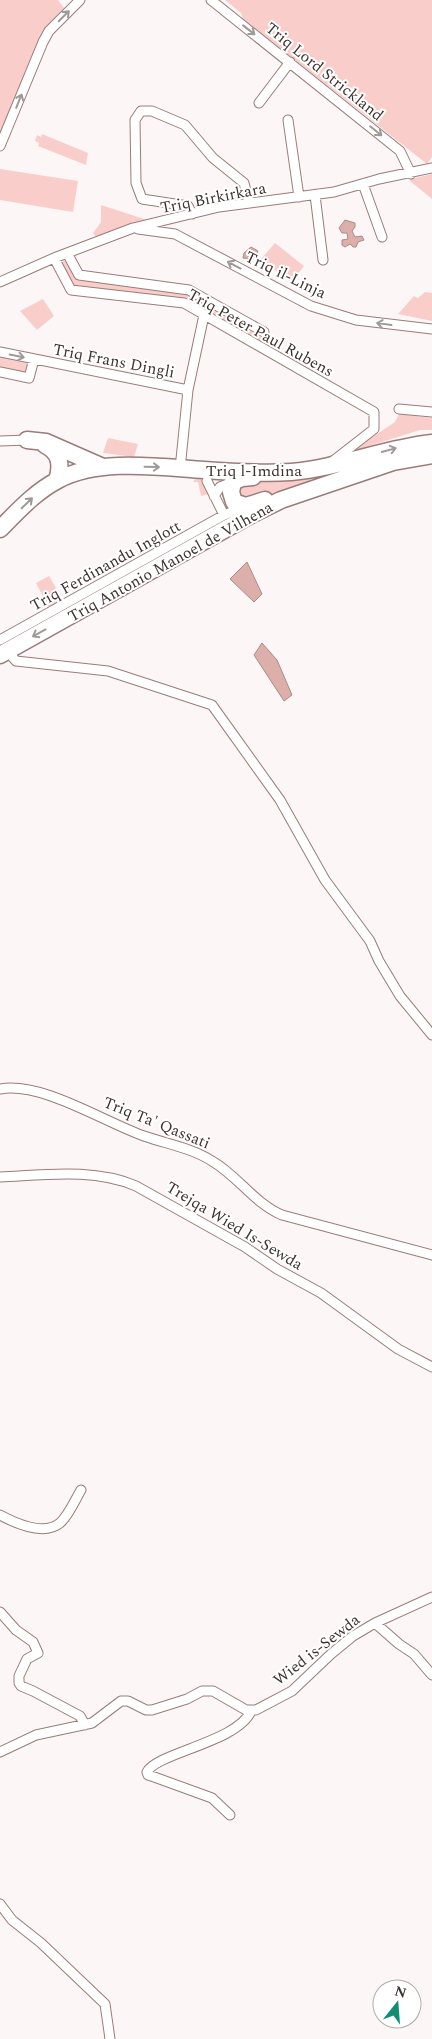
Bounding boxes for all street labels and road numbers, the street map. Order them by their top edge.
street label: Triq Lord Strickland [260,17,389,127]
street label: Triq Birkirkara [158,176,268,220]
street label: Triq il-Linja [241,245,330,305]
street label: Triq Peter Paul Rubens [183,283,338,383]
street label: Triq Frans Dingli [51,337,177,385]
street label: Triq l-Imdina [206,459,302,483]
street label: Triq Antonio Manoel de Vilhena [64,495,278,628]
street label: Triq Ferdinandu Inglott [26,514,185,617]
street label: Triq Ta' Qassati [100,1091,214,1155]
street label: Trejqa Wied Is-Sewda [161,1175,308,1276]
street label: Wied is-Sewda [268,1608,365,1691]

